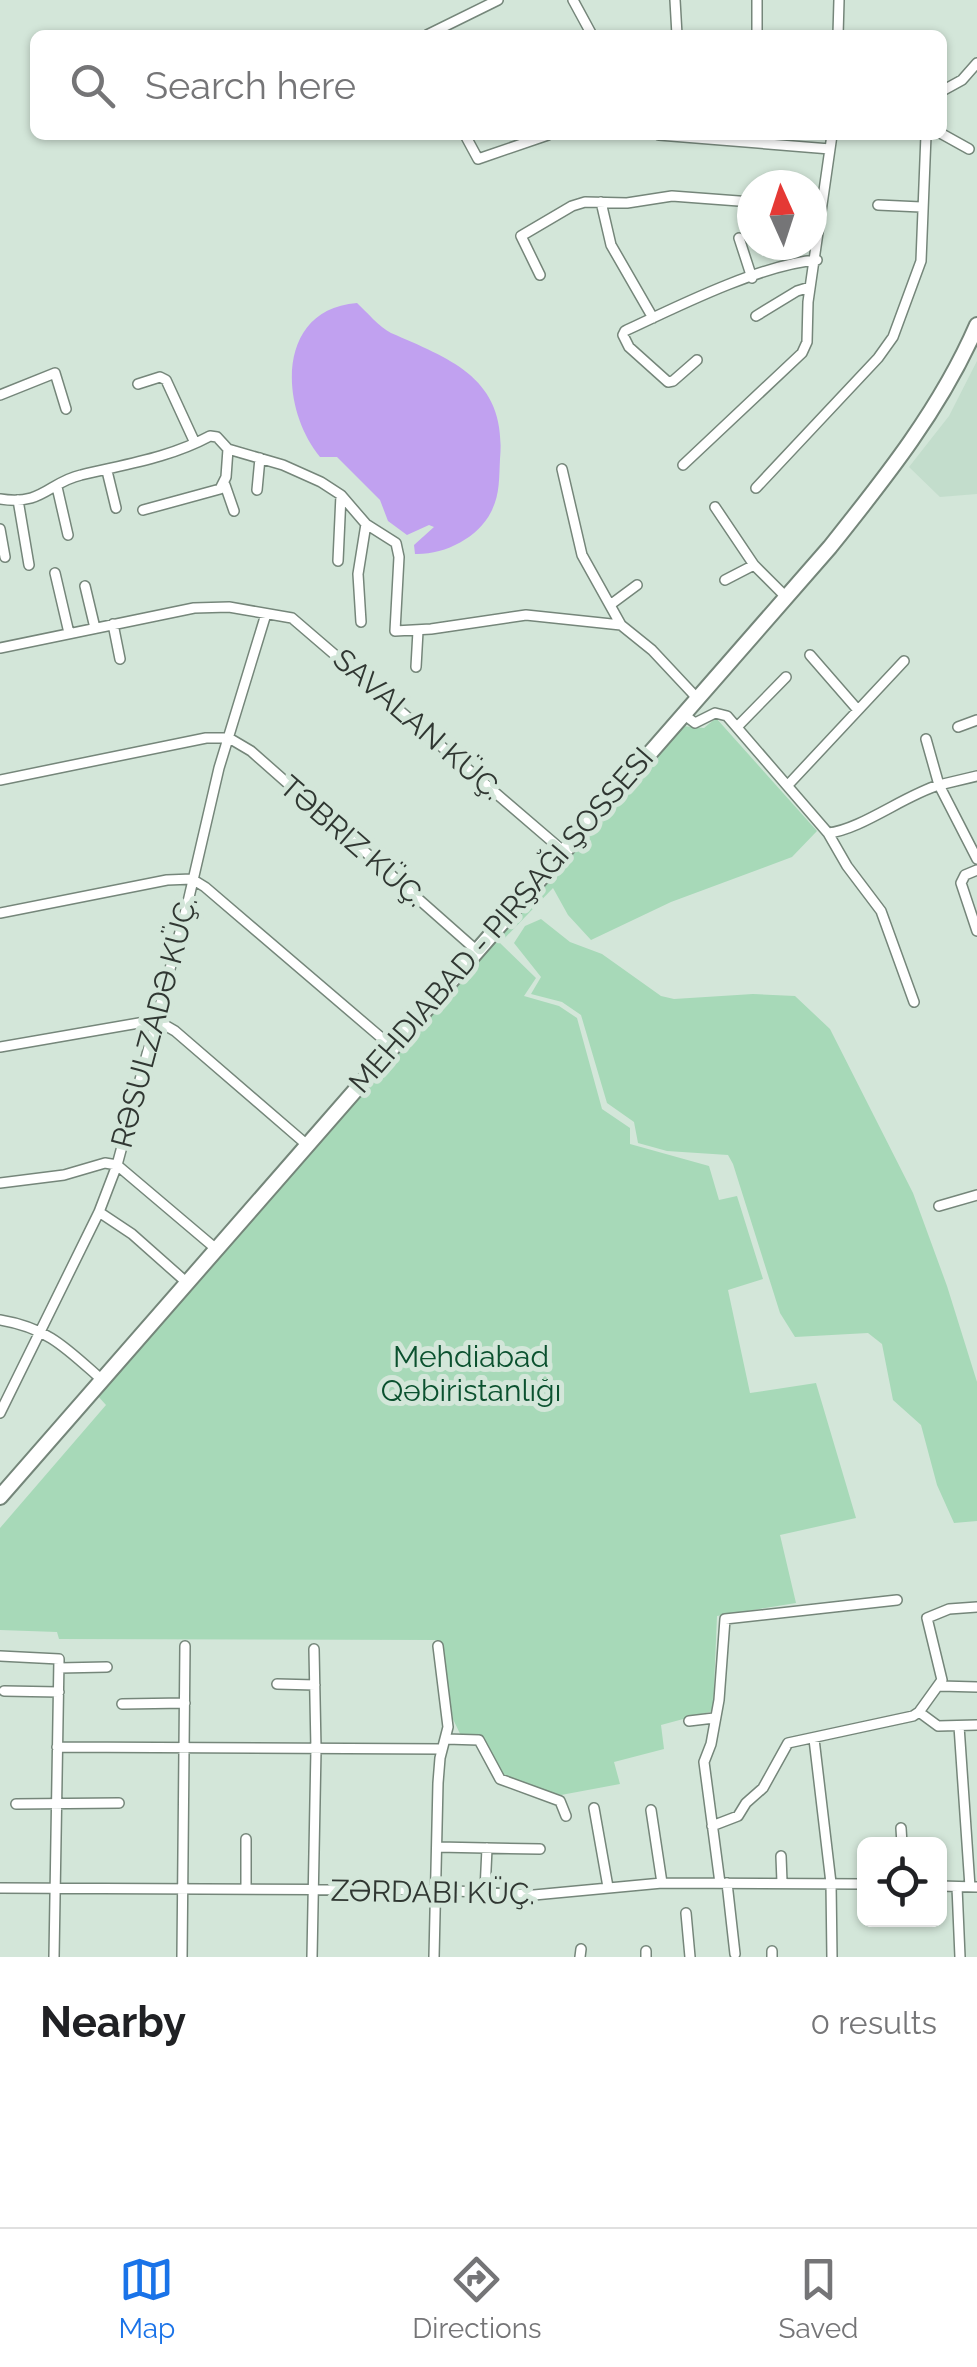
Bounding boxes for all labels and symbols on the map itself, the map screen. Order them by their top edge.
north arrow [737,170,827,260]
street label: SAVALAN KÜÇ. [327,641,509,807]
street label: MEHDIABAD - PIRŞAĞI ŞOSSESI [342,740,660,1100]
street label: TƏBRIZ KÜÇ. [273,768,433,914]
street label: RƏSULZADƏ KÜÇ. [104,893,204,1151]
park label: Mehdiabad Qəbiristanlığı [381,1339,561,1408]
street label: ZƏRDABI KÜÇ. [330,1873,536,1911]

